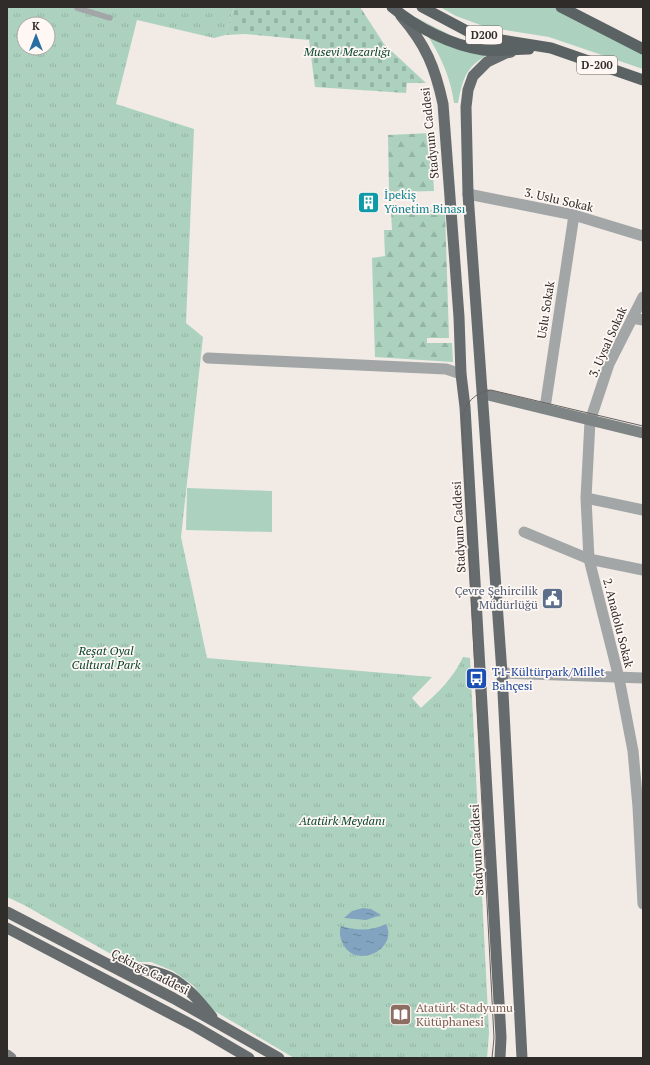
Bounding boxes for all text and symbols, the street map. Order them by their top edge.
north arrow [16,16,56,56]
text: K [32,19,40,33]
road number: D200 [466,26,502,44]
park label: Musevi Mezarlığı [303,44,390,59]
road number: D-200 [577,56,617,74]
street label: Stadyum Caddesi [417,86,442,179]
street label: 3. Uslu Sokak [523,184,596,215]
place label: İpekiş Yönetim Binası [384,187,466,216]
building icon: İpekiş Yönetim Binası [355,189,381,215]
street label: Uslu Sokak [534,279,558,340]
street label: 3. Uysal Sokak [585,303,630,379]
street label: Stadyum Caddesi [449,480,468,573]
street label: 2. Anadolu Sokak [600,577,637,670]
place label: Çevre Şehircilik Müdürlüğü [455,583,539,612]
public building icon: Çevre Şehircilik Müdürlüğü [540,585,566,611]
park label: Reşat Oyal Cultural Park [72,643,141,672]
place label: T1-Kültürpark/Millet Bahçesi [492,664,605,693]
bus stop icon: T1-Kültürpark/Millet Bahçesi [463,666,489,692]
street label: Stadyum Caddesi [467,803,486,896]
park label: Atatürk Meydanı [298,813,385,828]
street label: Çekirge Caddesi [109,946,192,998]
place label: Atatürk Stadyumu Kütüphanesi [416,1000,513,1029]
library icon: Atatürk Stadyumu Kütüphanesi [388,1002,414,1028]

